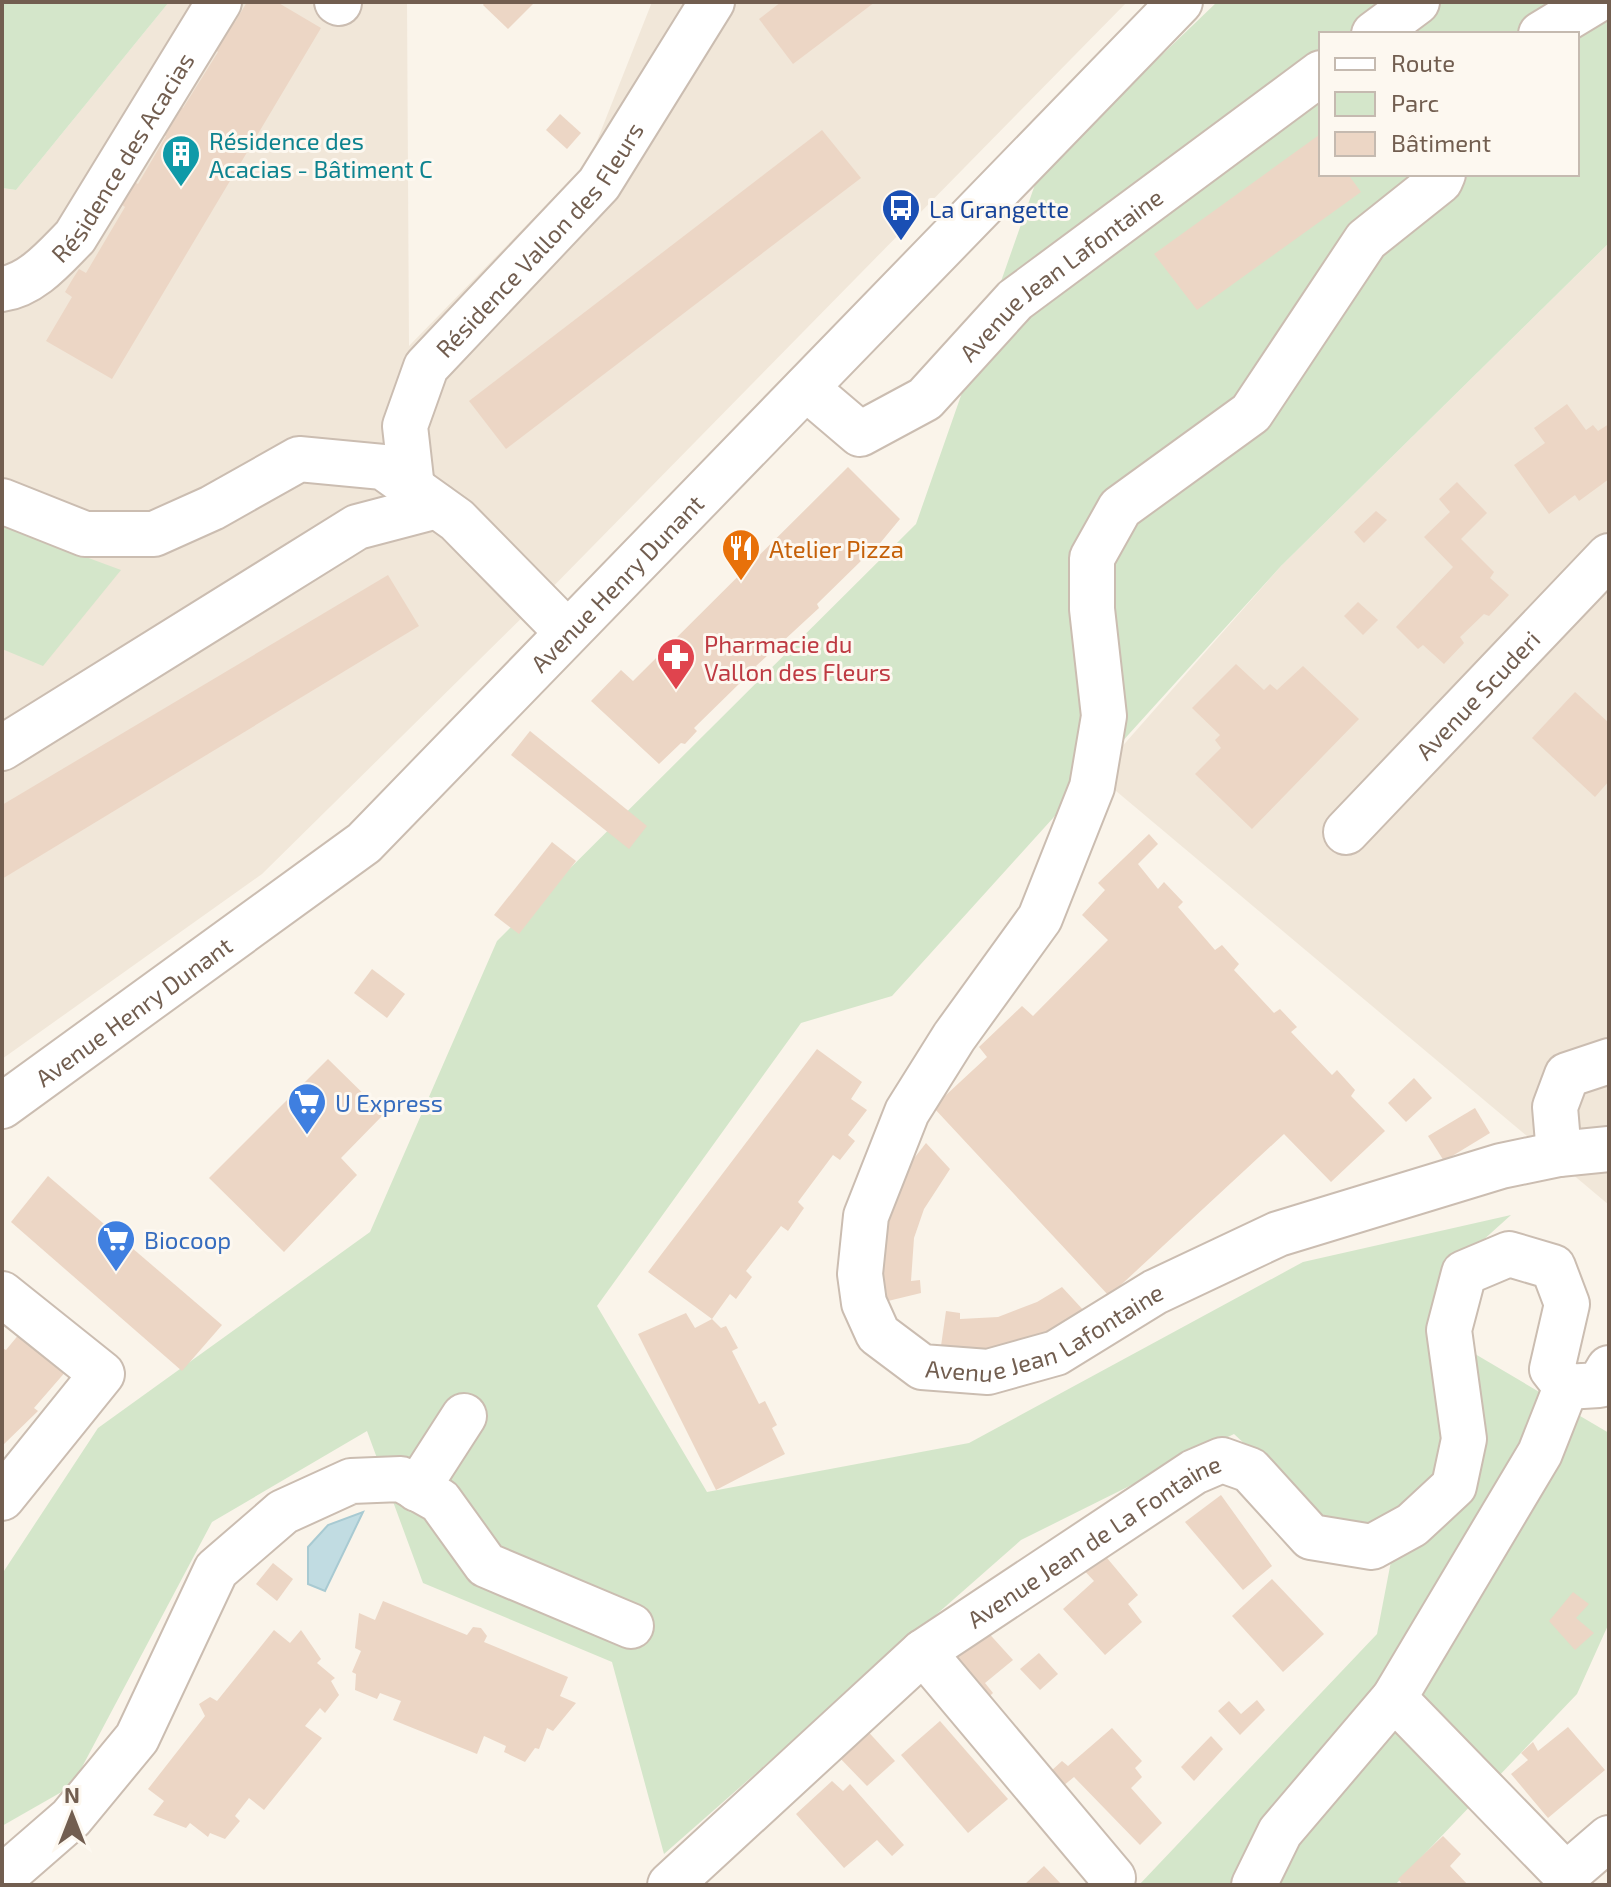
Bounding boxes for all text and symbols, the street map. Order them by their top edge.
legend [1319,32,1579,176]
street label: Résidence des Acacias [45,47,199,268]
text: Route [1391,48,1455,77]
text: Parc [1391,88,1439,117]
street label: Résidence Vallon des Fleurs [429,116,648,363]
place label: Résidence des Acacias - Bâtiment C [209,126,433,183]
text: Bâtiment [1391,128,1491,157]
building icon: Résidence des Acacias - Bâtiment C [160,133,202,188]
street label: Avenue Jean Lafontaine [953,181,1168,366]
bus stop icon: La Grangette [880,187,922,242]
place label: La Grangette [929,194,1069,223]
street label: Avenue Henry Dunant [524,488,709,677]
restaurant icon: Atelier Pizza [720,527,762,582]
place label: Atelier Pizza [769,534,904,563]
street label: Avenue Scuderi [1409,624,1545,765]
place label: Pharmacie du Vallon des Fleurs [704,629,891,686]
pharmacy icon: Pharmacie du Vallon des Fleurs [655,636,697,691]
street label: Avenue Henry Dunant [29,930,237,1092]
supermarket icon: U Express [286,1081,328,1136]
place label: U Express [335,1088,443,1117]
supermarket icon: Biocoop [95,1218,137,1273]
place label: Biocoop [144,1225,231,1254]
street label: Avenue Jean Lafontaine [924,1276,1167,1387]
street label: Avenue Jean de La Fontaine [961,1448,1225,1633]
north arrow [32,1775,112,1855]
text: N [64,1781,80,1807]

